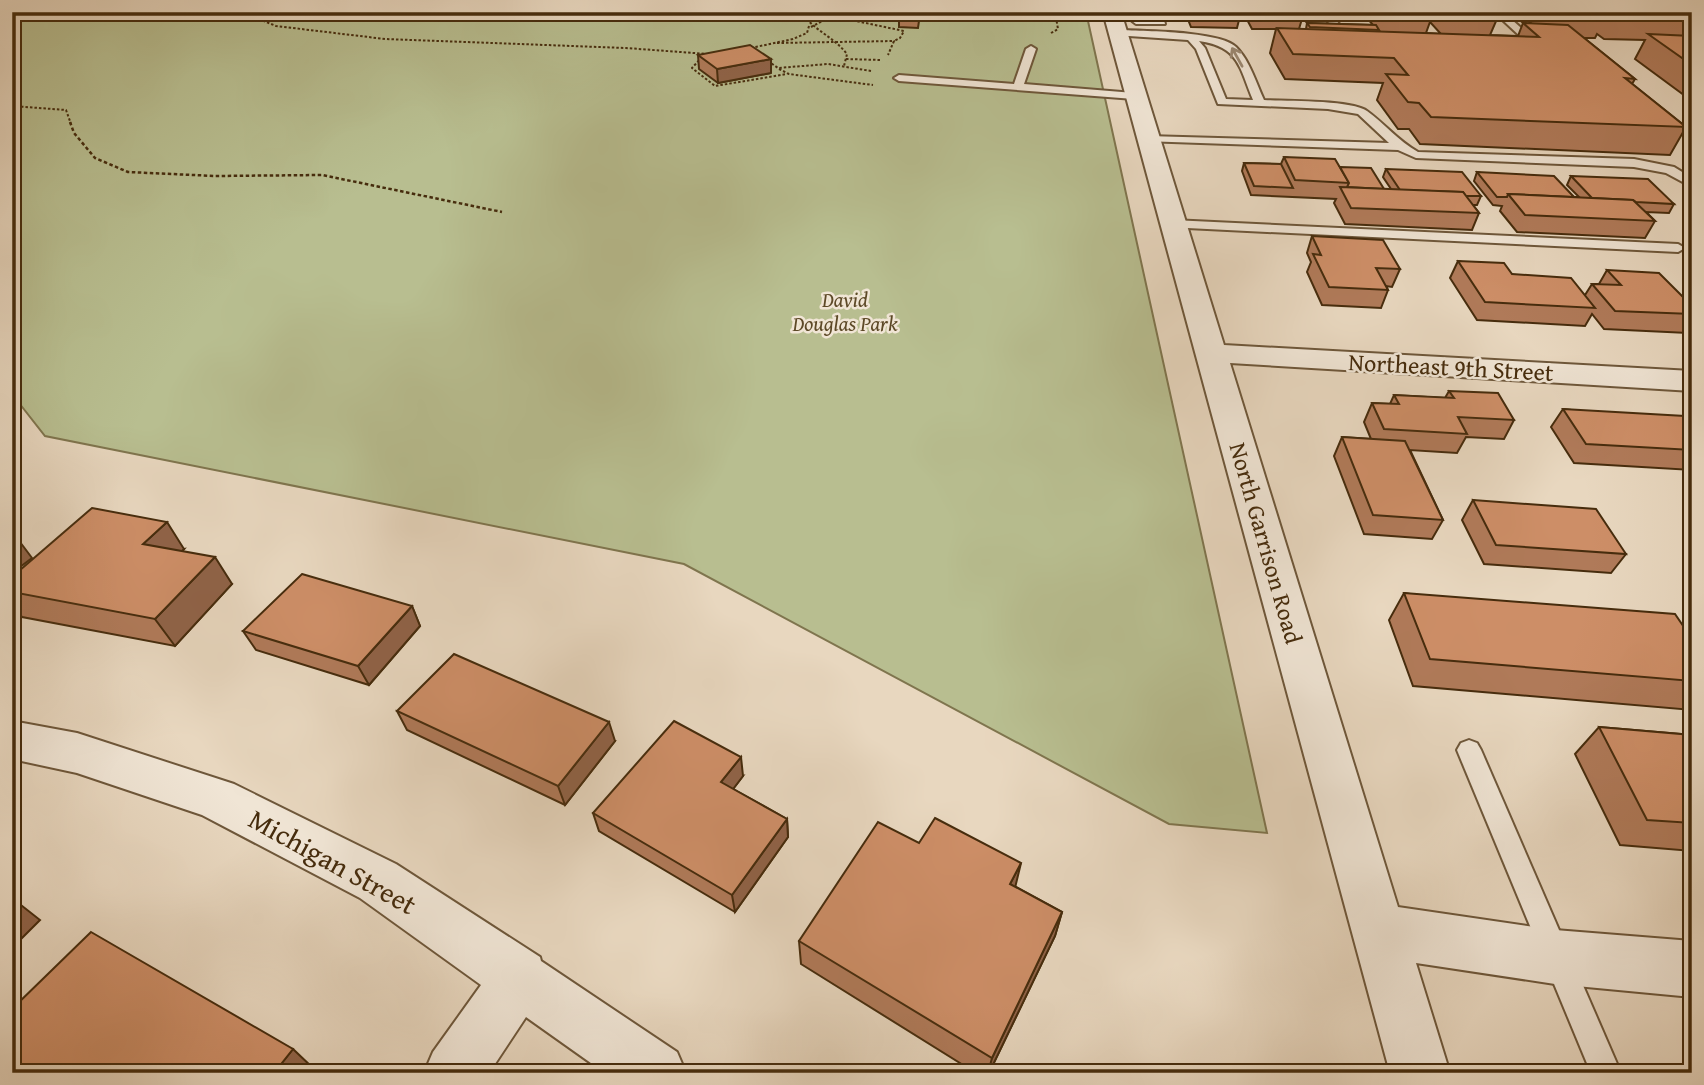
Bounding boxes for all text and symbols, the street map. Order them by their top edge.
one-way arrow [1230,47,1244,67]
park label: David Douglas Park [792,284,898,339]
street label: Northeast 9th Street [1348,344,1555,390]
street label: North Garrison Road [1221,438,1312,648]
street label: Michigan Street [242,798,425,924]

